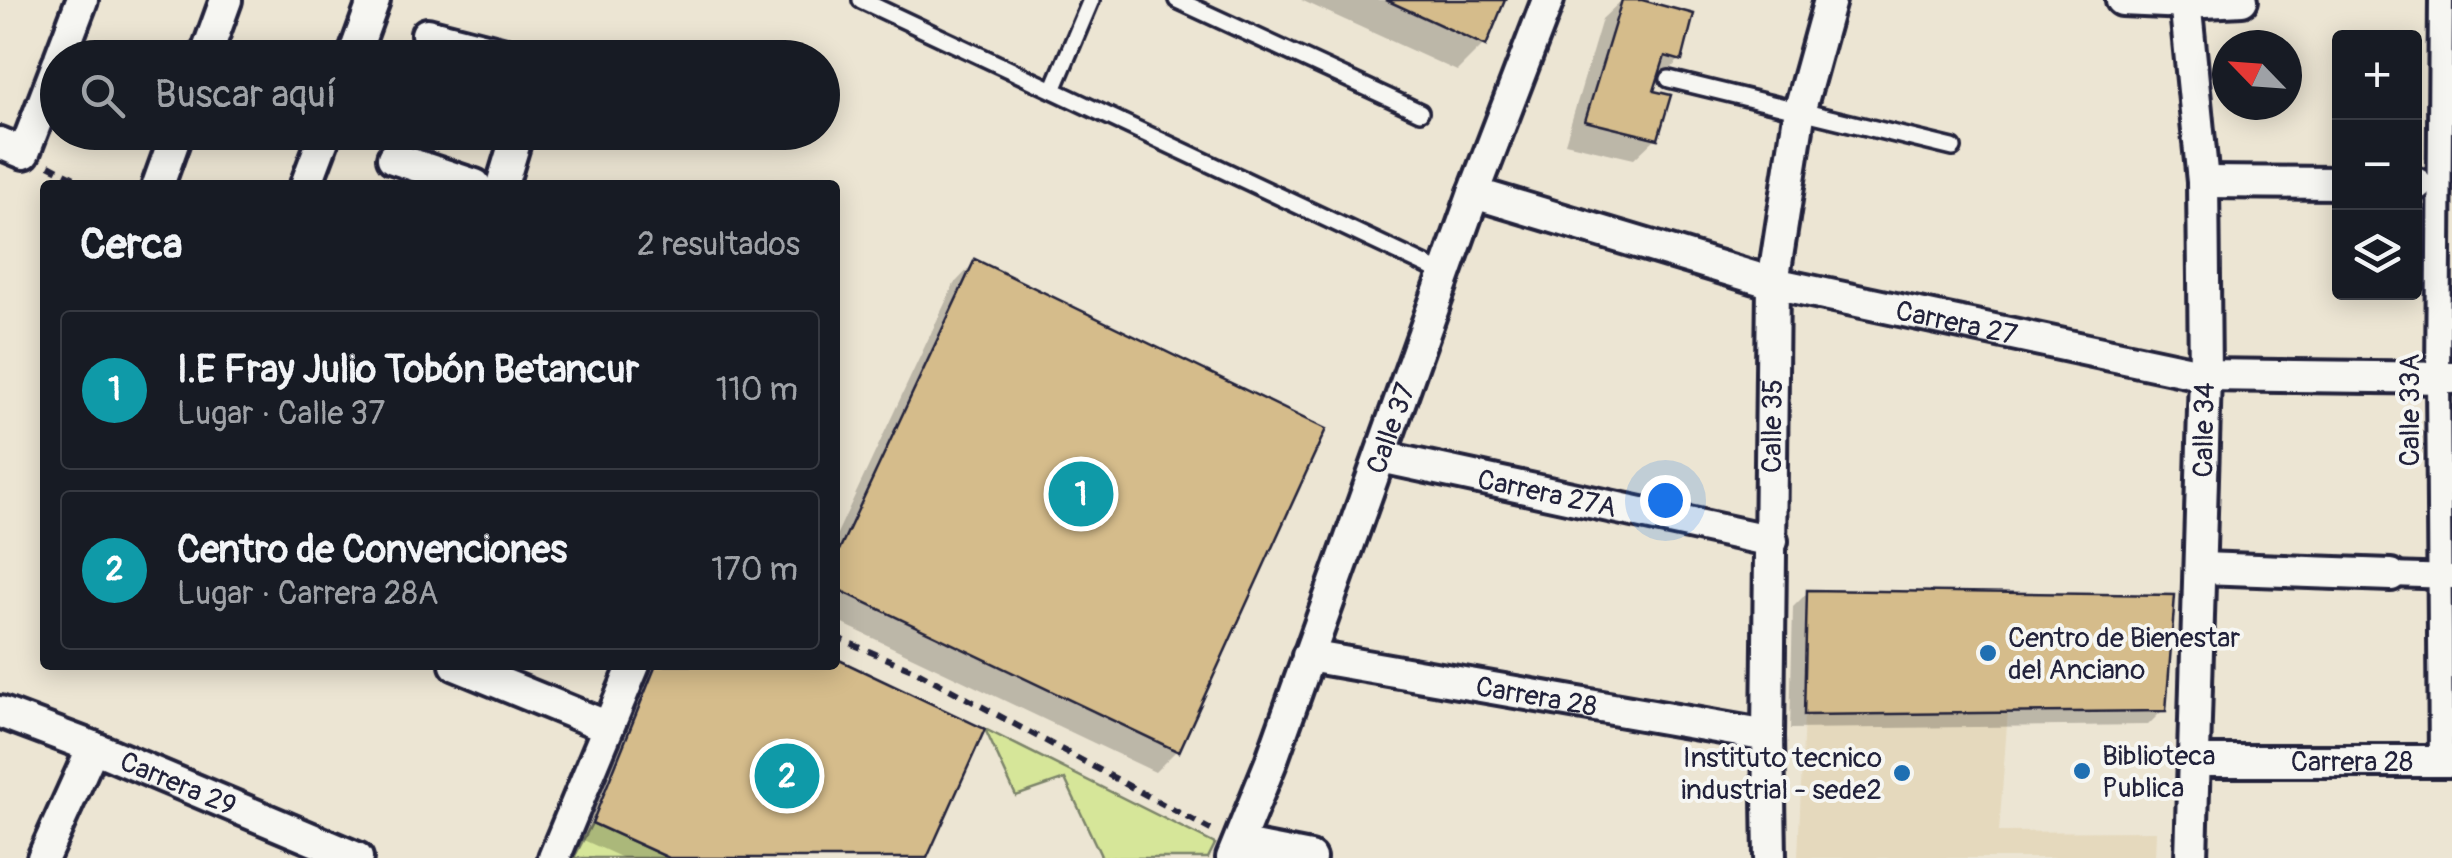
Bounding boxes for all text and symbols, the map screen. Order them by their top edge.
north arrow [2212,30,2302,120]
map controls [2332,30,2422,300]
button: + [2332,30,2422,120]
search box [40,40,840,150]
icon: search [75,68,130,123]
text: Buscar aquí [155,71,337,119]
button: − [2332,120,2422,210]
button: layers [2332,210,2422,300]
text: Cerca [80,219,182,271]
text: 2 resultados [637,225,800,265]
street label: Carrera 27 [1892,294,2020,354]
text: I.E Fray Julio Tobón Betancur [177,346,639,394]
street label: Calle 33A [2393,354,2428,466]
text: 1 [108,370,121,410]
text: 110 m [716,370,798,410]
street label: Calle 37 [1359,378,1424,479]
street label: Calle 35 [1755,379,1791,473]
street label: Calle 34 [2186,382,2223,478]
text: Lugar · Calle 37 [177,394,385,434]
pin: 1 [1048,456,1114,532]
street label: Carrera 27A [1474,462,1620,526]
your location [1640,475,1691,526]
text: Centro de Convenciones [177,526,567,574]
text: 2 [106,550,123,590]
text: 170 m [711,550,798,590]
text: Lugar · Carrera 28A [177,574,438,614]
place label: Centro de Bienestar del Anciano [2008,621,2240,688]
marker: Centro de Bienestar del Anciano [1977,642,1999,664]
street label: Carrera 28 [1473,669,1600,725]
pin: 2 [754,738,820,814]
place label: Biblioteca Publica [2102,739,2216,806]
place label: Instituto tecnico industrial - sede2 [1681,741,1882,808]
street label: Carrera 29 [114,744,241,824]
street label: Carrera 28 [2291,745,2413,780]
marker: Biblioteca Publica [2071,760,2093,782]
marker: Instituto tecnico industrial - sede2 [1891,762,1913,784]

